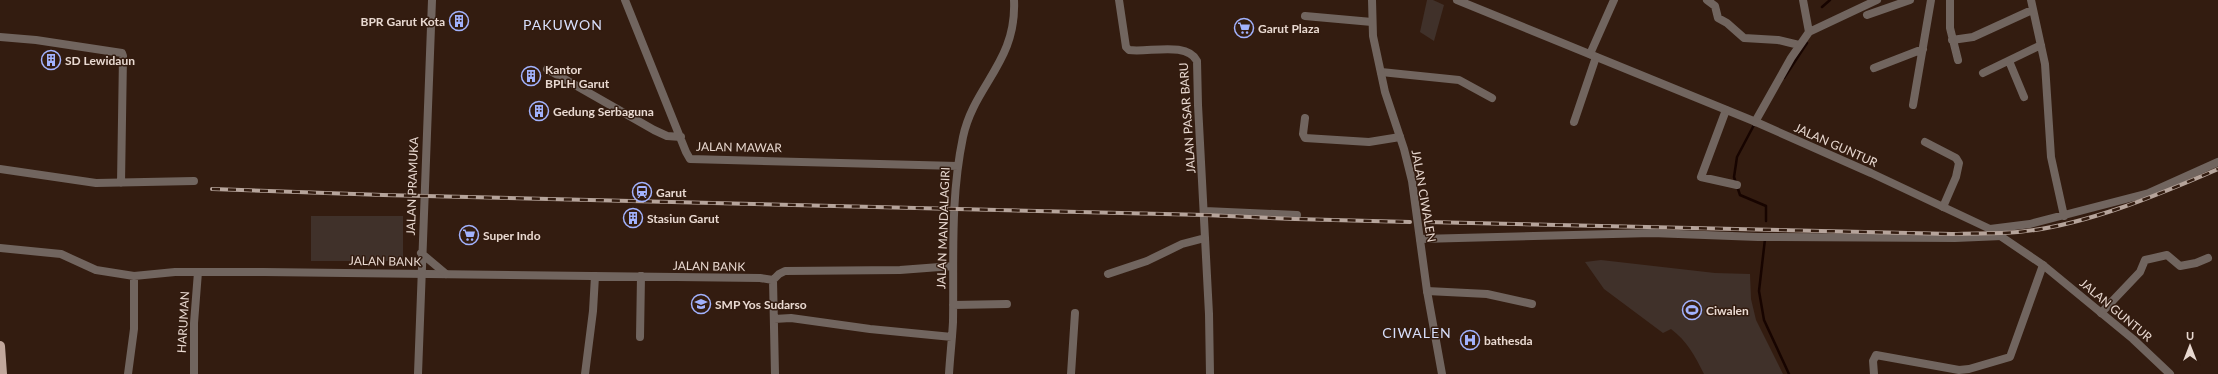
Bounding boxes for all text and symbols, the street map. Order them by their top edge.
building icon: BPR Garut Kota [448,10,470,32]
place label: BPR Garut Kota [361,14,445,29]
district label: PAKUWON [523,16,603,33]
supermarket icon: Garut Plaza [1233,17,1255,39]
place label: Garut Plaza [1258,21,1320,36]
building icon: SD Lewidaun [40,49,62,71]
place label: SD Lewidaun [65,53,135,68]
place label: Kantor BPLH Garut [545,62,610,91]
street label: JALAN PASAR BARU [1176,62,1198,174]
building icon: Kantor BPLH Garut [520,65,542,87]
building icon: Gedung Serbaguna [528,100,550,122]
place label: Gedung Serbaguna [553,104,654,119]
street label: JALAN GUNTUR [1792,120,1880,170]
street label: JALAN PRAMUKA [403,136,421,235]
street label: JALAN MAWAR [696,139,783,155]
street label: JALAN CIWALEN [1409,149,1439,243]
street label: JALAN MANDALAGIRI [933,167,953,289]
station icon: Garut [631,181,653,203]
place label: Garut [656,185,687,200]
building icon: Stasiun Garut [622,207,644,229]
place label: Stasiun Garut [647,211,720,226]
supermarket icon: Super Indo [458,224,480,246]
place label: Super Indo [483,228,541,243]
street label: JALAN BANK [349,253,421,269]
street label: JALAN BANK [673,258,745,274]
street label: JALAN GUNTUR [2077,275,2156,345]
street label: HARUMAN [174,291,192,353]
school or university icon: SMP Yos Sudarso [690,293,712,315]
place label: SMP Yos Sudarso [715,297,807,312]
sports icon: Ciwalen [1681,299,1703,321]
place label: Ciwalen [1706,303,1749,318]
district label: CIWALEN [1382,324,1452,341]
north arrow [2170,326,2210,366]
hospital icon: bathesda [1459,329,1481,351]
text: U [2186,329,2194,342]
place label: bathesda [1484,333,1533,348]

